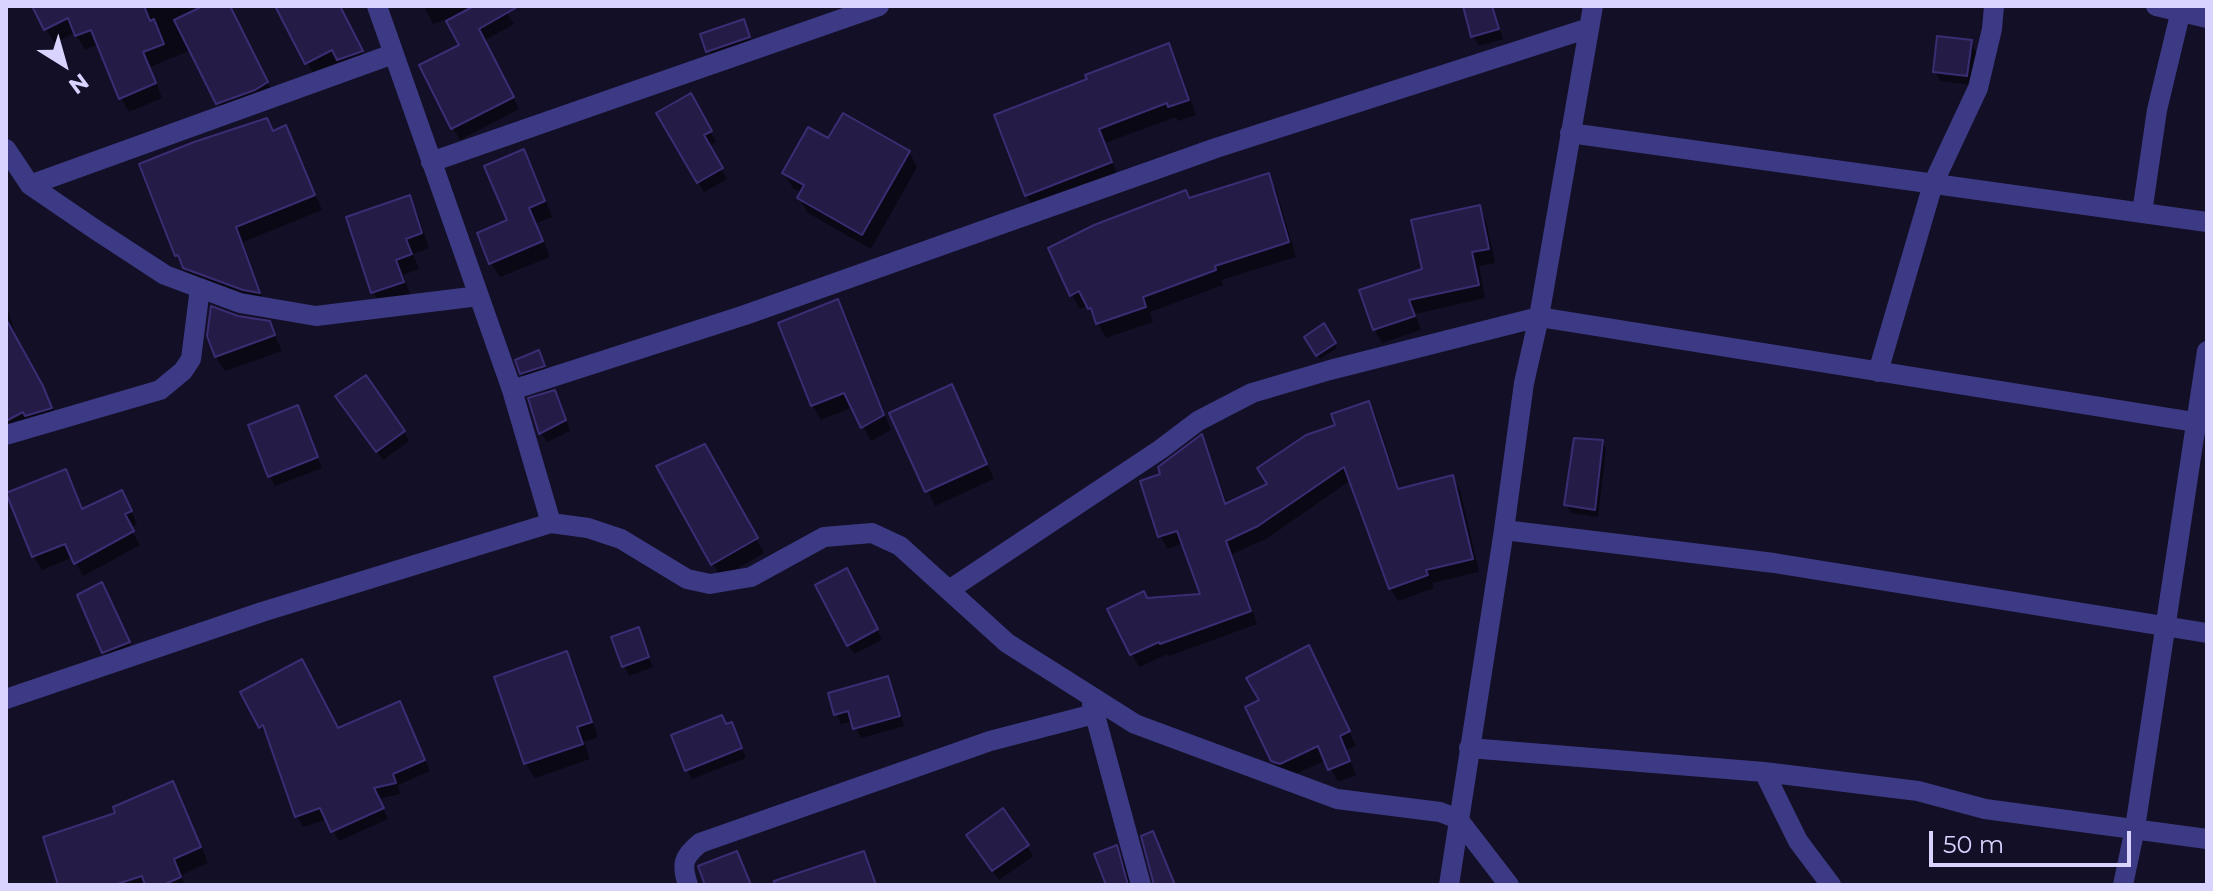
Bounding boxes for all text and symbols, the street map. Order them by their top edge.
north arrow [24,24,104,104]
text: N [64,67,94,100]
scale bar [1933,815,2135,865]
text: 50 m [1943,830,2004,859]

